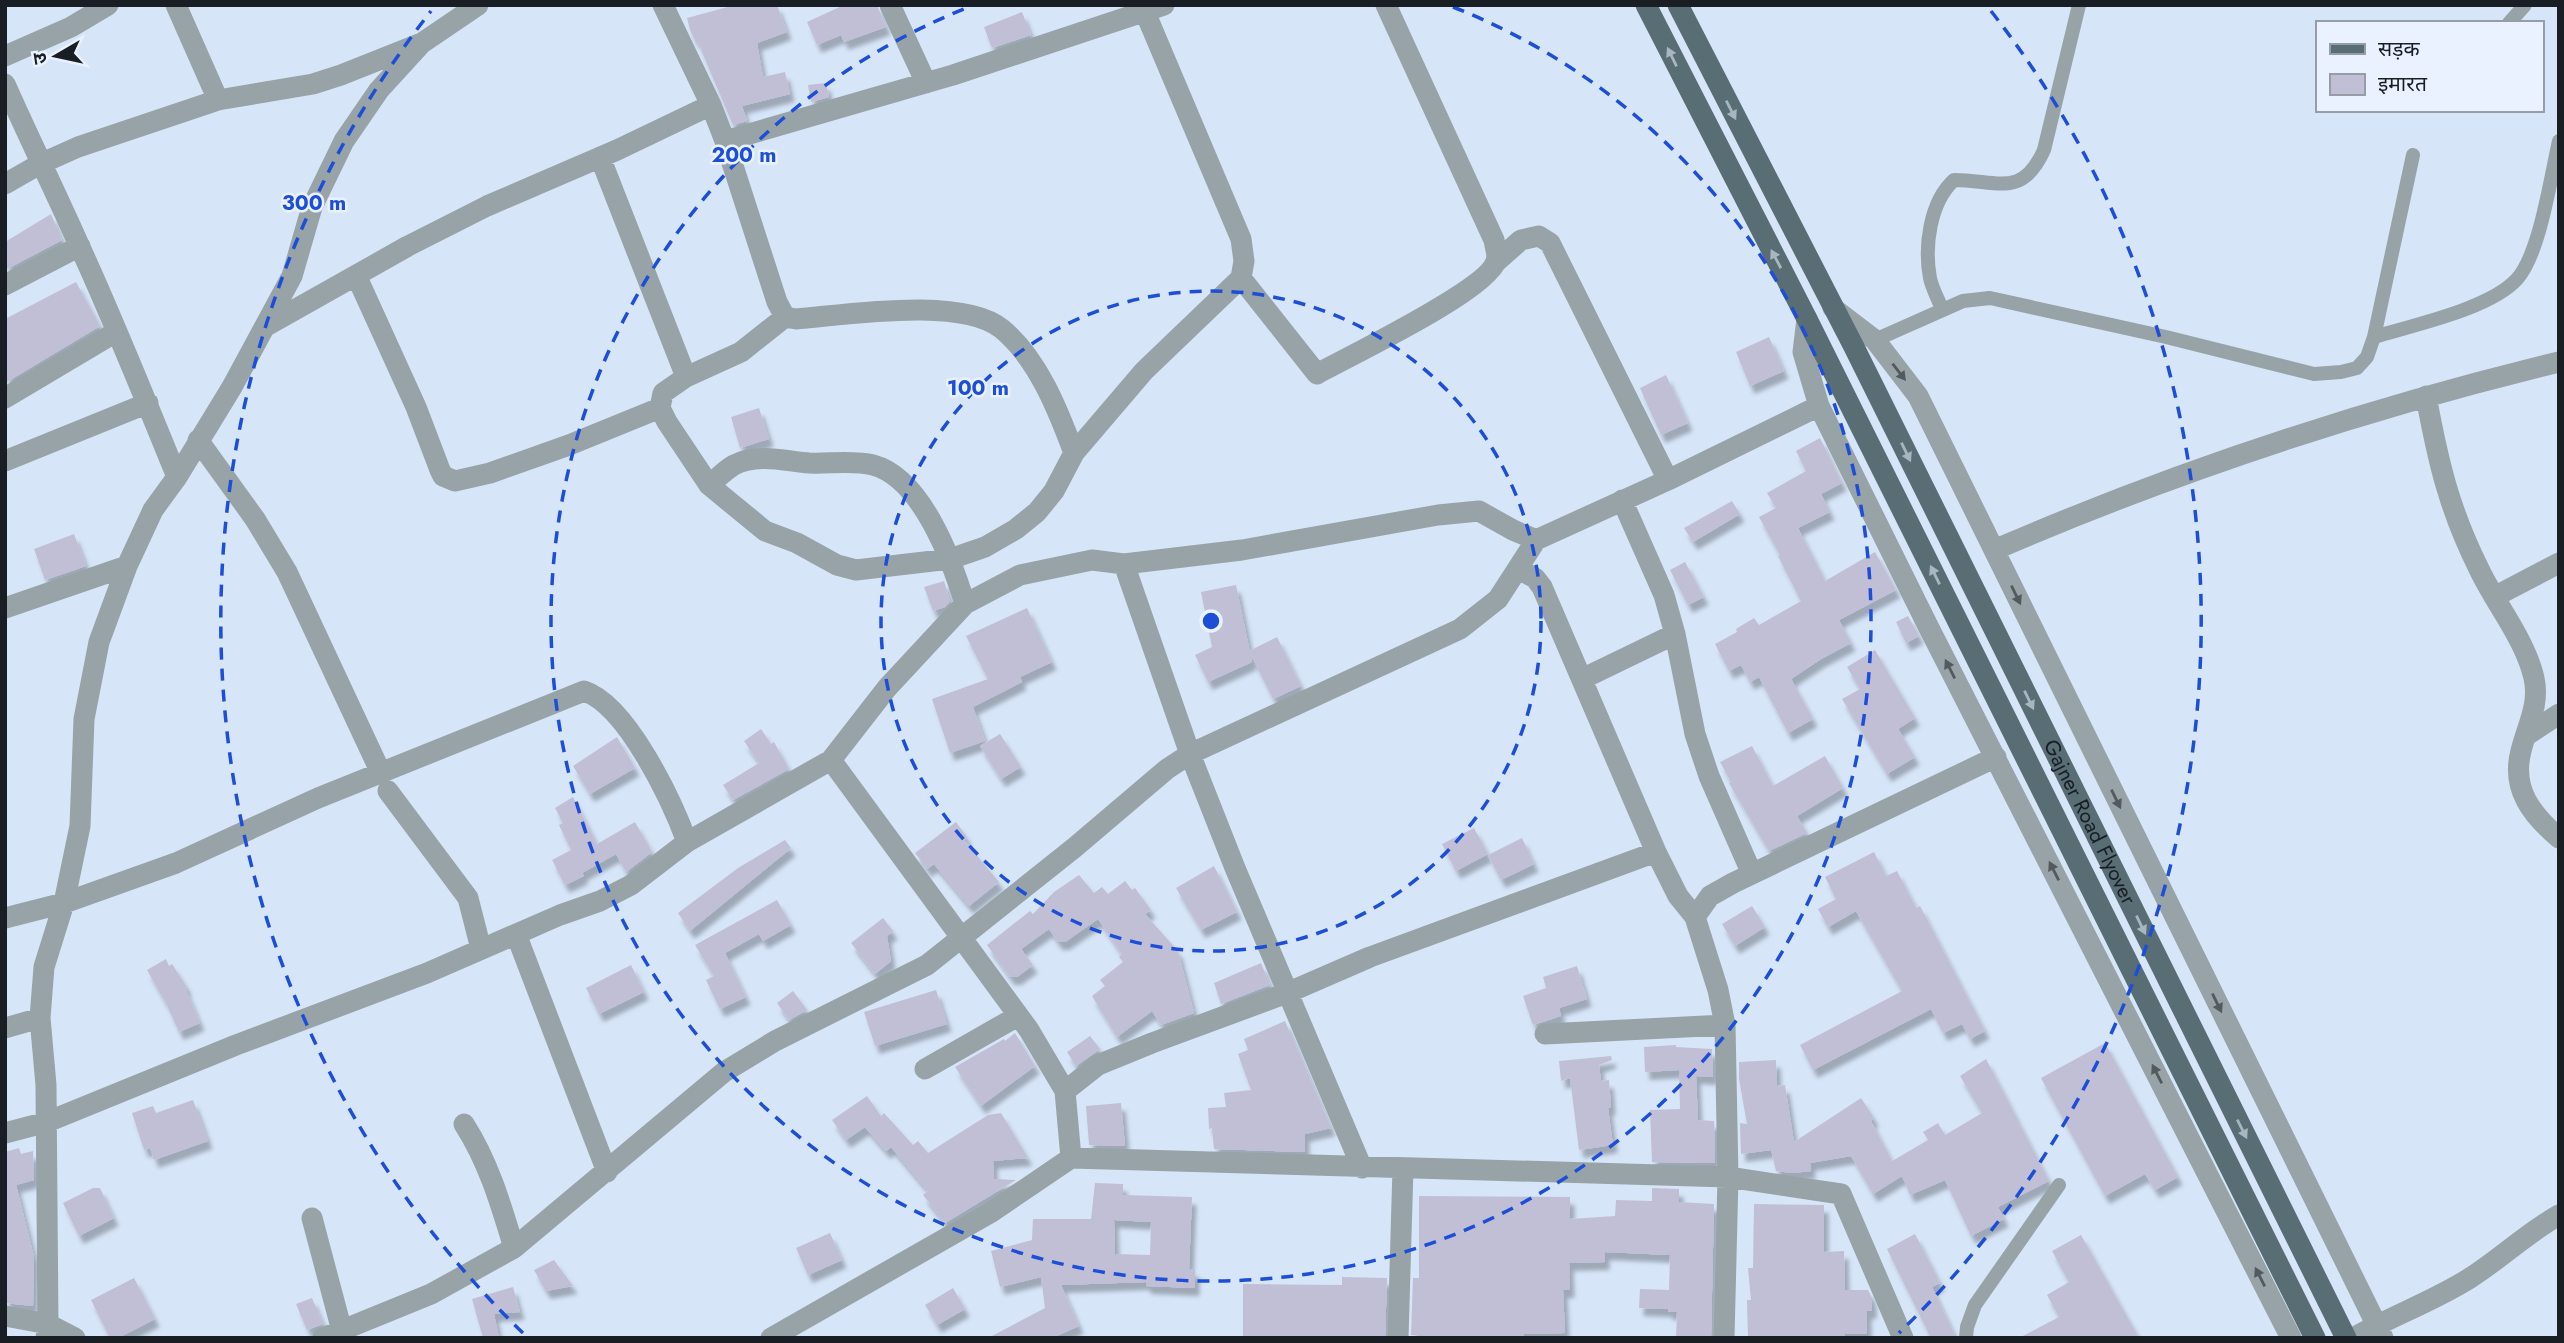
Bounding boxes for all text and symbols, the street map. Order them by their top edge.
north arrow [21,21,91,91]
legend [2316,21,2543,112]
text: सड़क [2378,34,2420,64]
one-way arrow [1666,47,1677,67]
text: उ [25,50,54,66]
text: इमारत [2378,69,2428,99]
one-way arrow [1725,100,1737,120]
text: 200 m [711,140,777,170]
text: 300 m [282,188,346,218]
one-way arrow [1770,249,1781,269]
one-way arrow [1892,362,1907,380]
text: 100 m [947,373,1009,403]
one-way arrow [1900,442,1911,462]
one-way arrow [1929,565,1940,585]
one-way arrow [2010,585,2021,605]
centre of rings [1199,609,1223,633]
one-way arrow [1945,659,1956,679]
one-way arrow [2022,690,2034,710]
street label: Gajner Road Flyover [2036,734,2144,911]
one-way arrow [2111,789,2122,809]
one-way arrow [2048,861,2059,881]
one-way arrow [2135,915,2146,935]
one-way arrow [2212,993,2223,1013]
one-way arrow [2151,1064,2162,1084]
one-way arrow [2236,1119,2247,1139]
one-way arrow [2254,1267,2265,1287]

